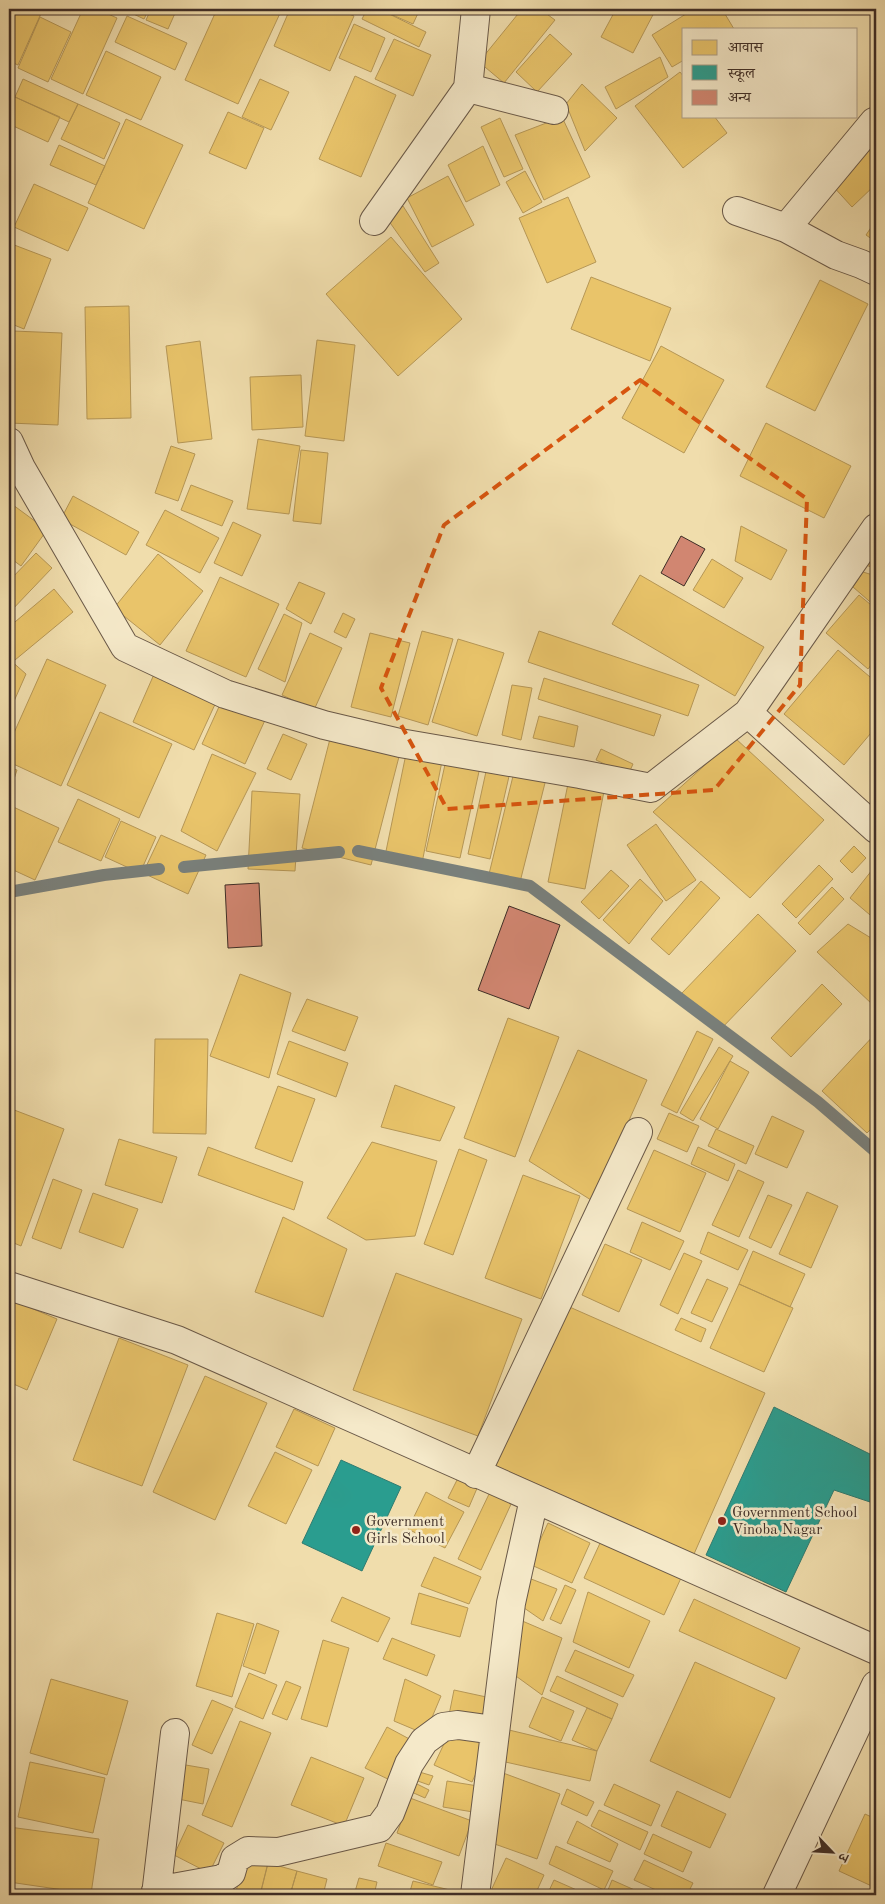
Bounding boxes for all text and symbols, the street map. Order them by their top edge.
legend [682,28,858,118]
text: आवास [728,41,764,56]
text: स्कूल [727,67,756,83]
text: अन्य [728,91,752,106]
place label: Government School Vinoba Nagar [732,1506,857,1538]
place label: Government Girls School [366,1515,445,1547]
marker: Government School Vinoba Nagar [716,1515,728,1527]
marker: Government Girls School [350,1524,362,1536]
north arrow [808,1826,858,1876]
text: उ [835,1850,851,1864]

